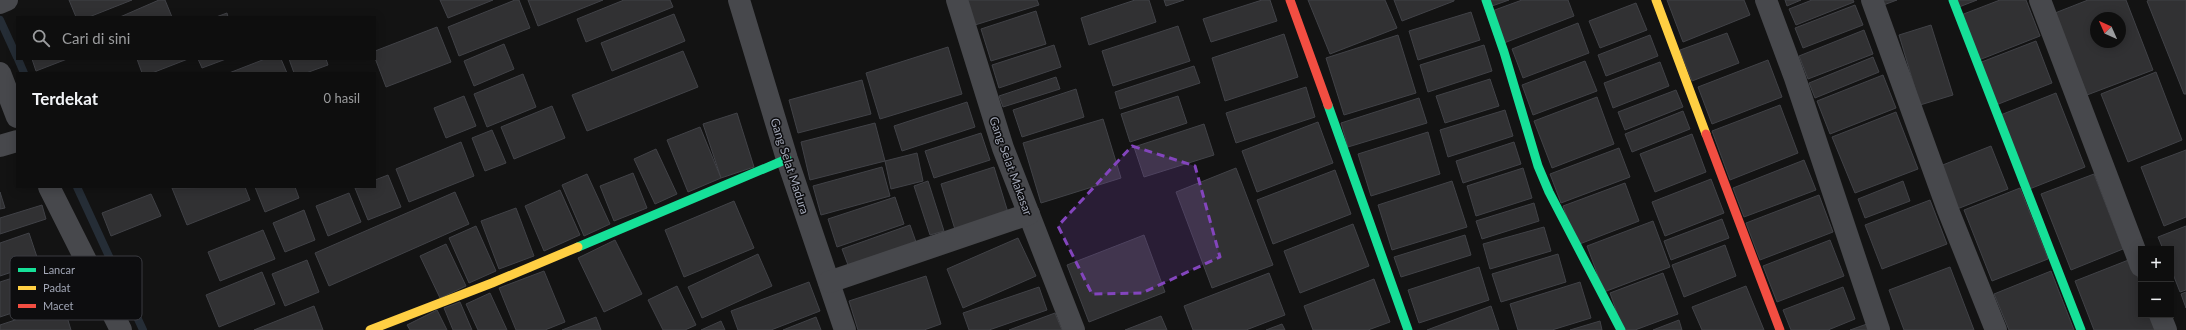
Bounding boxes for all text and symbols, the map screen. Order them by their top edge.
north arrow [2090,12,2126,48]
search box [16,16,376,60]
icon: search [30,27,52,49]
text: Cari di sini [62,29,130,47]
text: Terdekat [32,88,98,109]
text: 0 hasil [324,90,360,106]
street label: Gang Selat Makasar [986,115,1036,218]
street label: Gang Selat Madura [767,116,813,216]
map controls [2138,246,2174,318]
button: + [2138,246,2174,282]
legend [10,256,142,320]
text: Lancar [43,263,75,276]
text: Padat [43,281,70,294]
button: − [2138,282,2174,318]
text: Macet [43,299,73,312]

